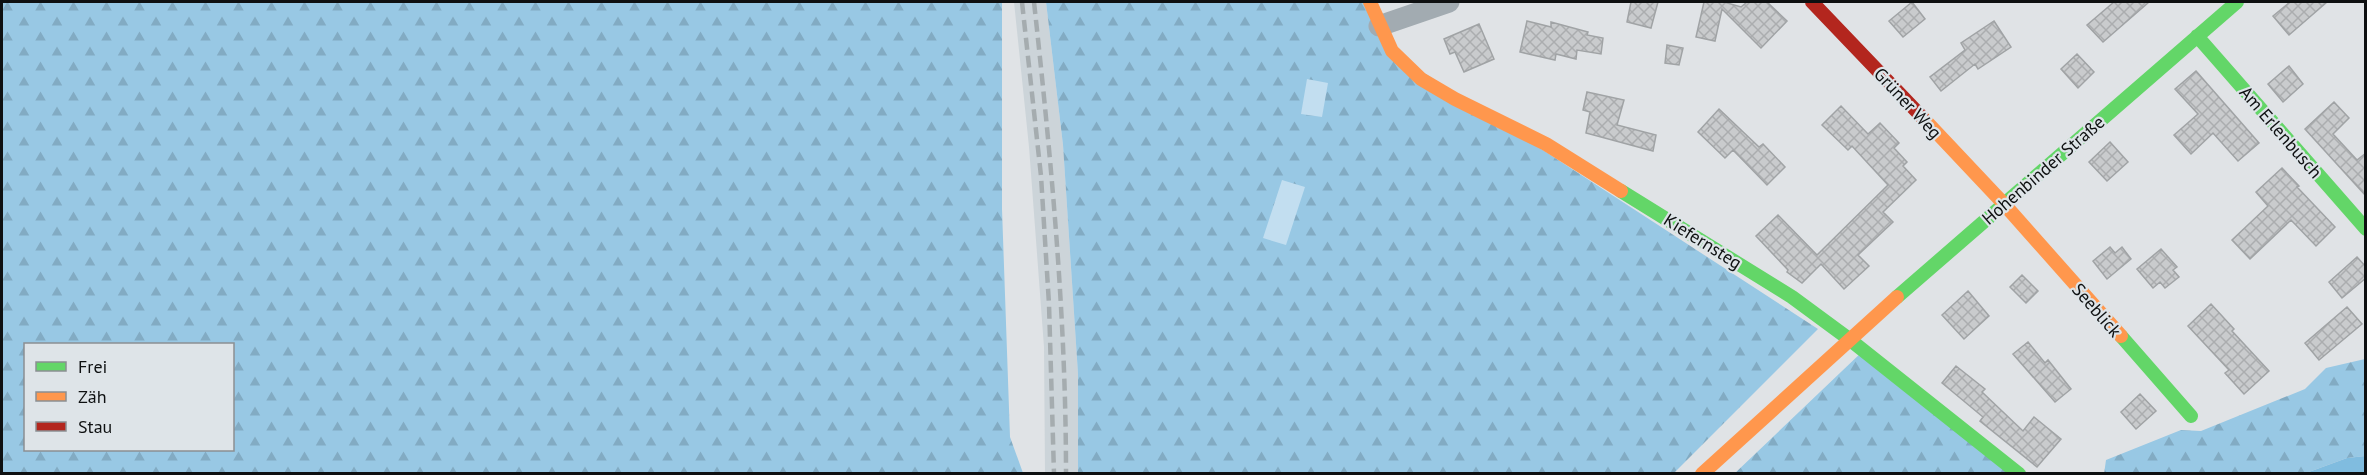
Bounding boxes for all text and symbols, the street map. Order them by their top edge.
street label: Grüner Weg [1869,63,1947,143]
street label: Am Erlenbusch [2235,81,2327,183]
street label: Hohenbinder Straße [1977,110,2109,230]
street label: Kiefernsteg [1660,208,1746,274]
street label: Seeblick [2067,278,2127,342]
legend [24,343,234,451]
text: Frei [78,355,107,378]
text: Zäh [78,385,107,408]
text: Stau [78,415,112,438]

